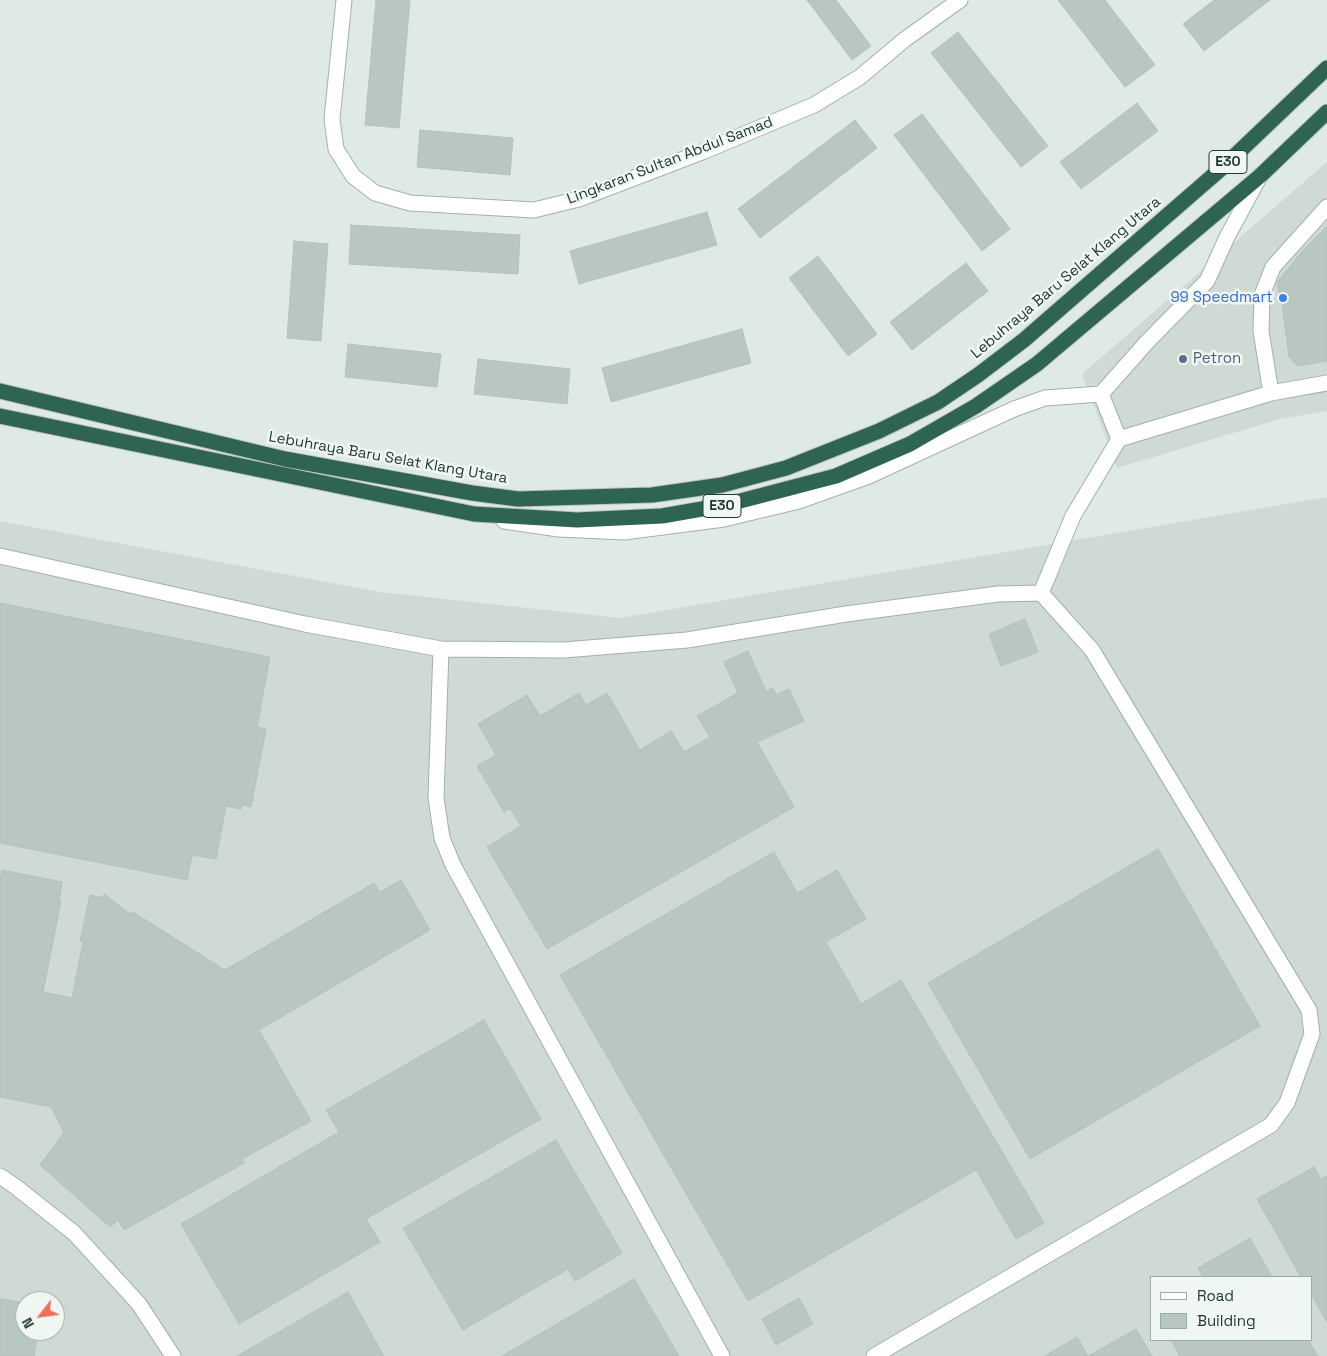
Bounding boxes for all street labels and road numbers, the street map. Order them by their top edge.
street label: Lingkaran Sultan Abdul Samad [564,113,776,209]
road number: E30 [1209,150,1247,173]
street label: Lebuhraya Baru Selat Klang Utara [968,193,1164,363]
street label: Lebuhraya Baru Selat Klang Utara [267,428,509,488]
road number: E30 [703,494,741,518]

